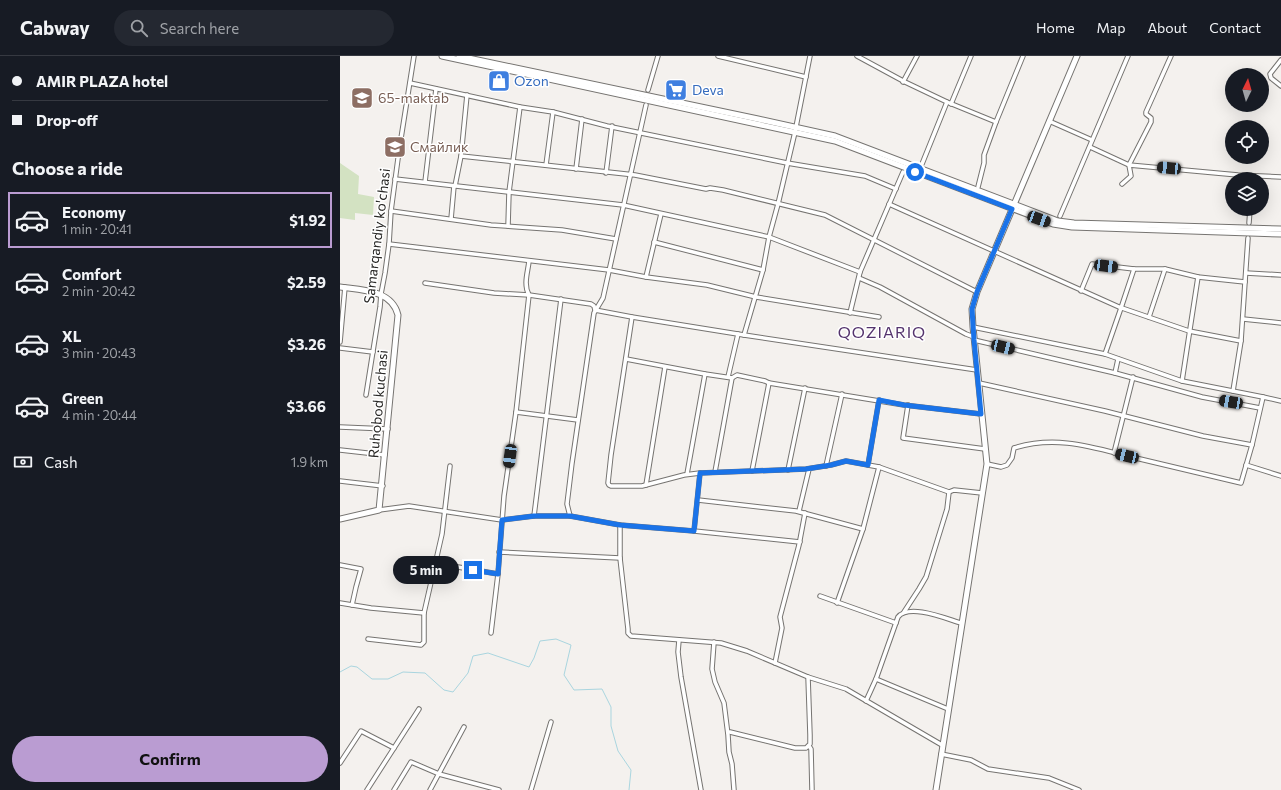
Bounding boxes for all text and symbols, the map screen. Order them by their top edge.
search box [114,10,394,46]
text: Cabway [20,16,90,39]
icon: search [128,17,150,39]
text: Search here [160,19,239,37]
text: Home [1036,19,1075,36]
text: Map [1097,19,1125,36]
text: About [1147,19,1187,36]
text: Contact [1209,19,1261,36]
shop icon: Ozon [486,68,512,94]
north arrow [1225,68,1269,112]
map controls [1225,68,1269,216]
text: AMIR PLAZA hotel [36,72,168,90]
place label: Ozon [514,72,549,89]
supermarket icon: Deva [663,77,689,103]
place label: Deva [692,81,724,98]
school or university icon: 65-maktab [349,85,375,111]
place label: 65-maktab [378,89,449,106]
text: Drop-off [36,111,98,129]
button: locate [1225,120,1269,164]
school or university icon: Смайлик [382,134,408,160]
place label: Смайлик [410,138,469,155]
text: Choose a ride [12,157,123,179]
car [1157,161,1181,175]
route start [906,163,924,181]
street label: Samarqandiy ko'chasi [360,167,393,305]
button: layers [1225,172,1269,216]
icon: car [14,202,50,238]
text: Economy [62,203,126,221]
car [1026,209,1052,229]
text: $1.92 [289,211,326,229]
text: 1 min · 20:41 [62,221,132,237]
car [1093,259,1119,273]
icon: car [14,264,50,300]
text: Comfort [62,265,122,283]
text: $2.59 [287,273,326,291]
text: 2 min · 20:42 [62,283,135,299]
district label: QOZIARIQ [838,322,926,341]
icon: car [14,326,50,362]
text: XL [62,327,81,345]
text: $3.26 [287,335,326,353]
car [990,338,1016,356]
text: 3 min · 20:43 [62,345,136,361]
street label: Ruhobod kuchasi [364,349,391,459]
icon: car [14,388,50,424]
text: Green [62,389,103,407]
car [1218,394,1244,410]
text: $3.66 [287,397,326,415]
text: 4 min · 20:44 [62,407,137,423]
car [502,443,518,469]
car [1114,447,1140,465]
icon: cash [12,451,34,473]
text: Cash [44,453,78,471]
text: 1.9 km [291,454,328,470]
callout: 5 min [393,556,459,584]
route end [464,561,482,579]
text: 5 min [410,562,442,578]
button: Confirm [12,736,328,782]

